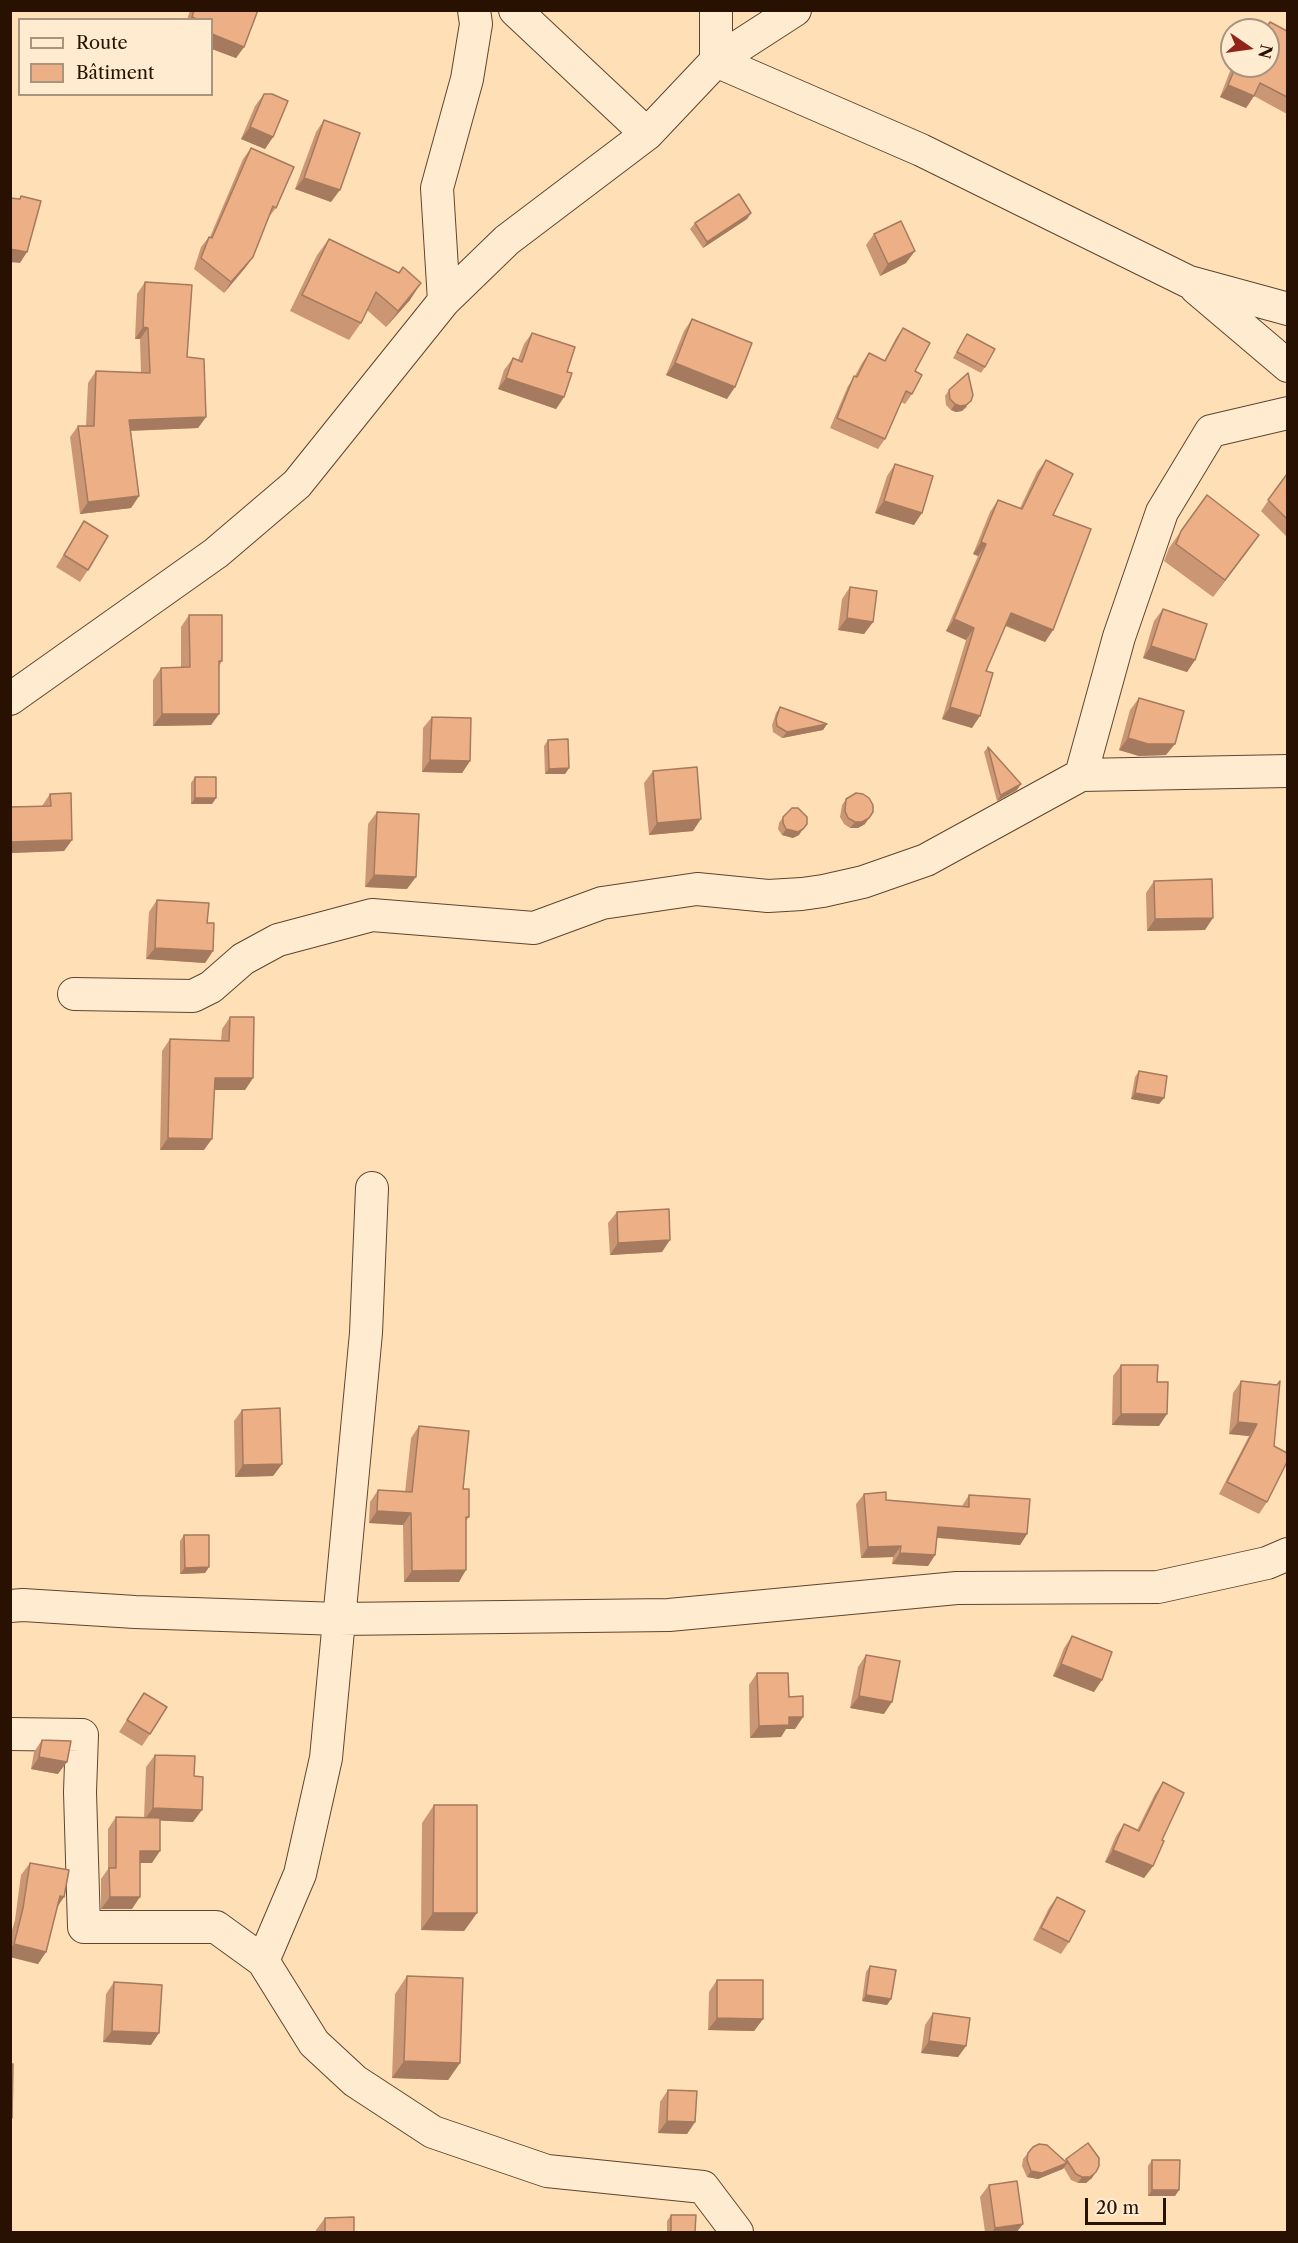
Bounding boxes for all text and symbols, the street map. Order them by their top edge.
legend [18,18,213,96]
north arrow [1220,18,1280,78]
text: Route [76,32,128,54]
text: N [1254,43,1277,61]
text: Bâtiment [76,62,154,84]
scale bar [1088,2186,1169,2224]
text: 20 m [1096,2197,1139,2219]

